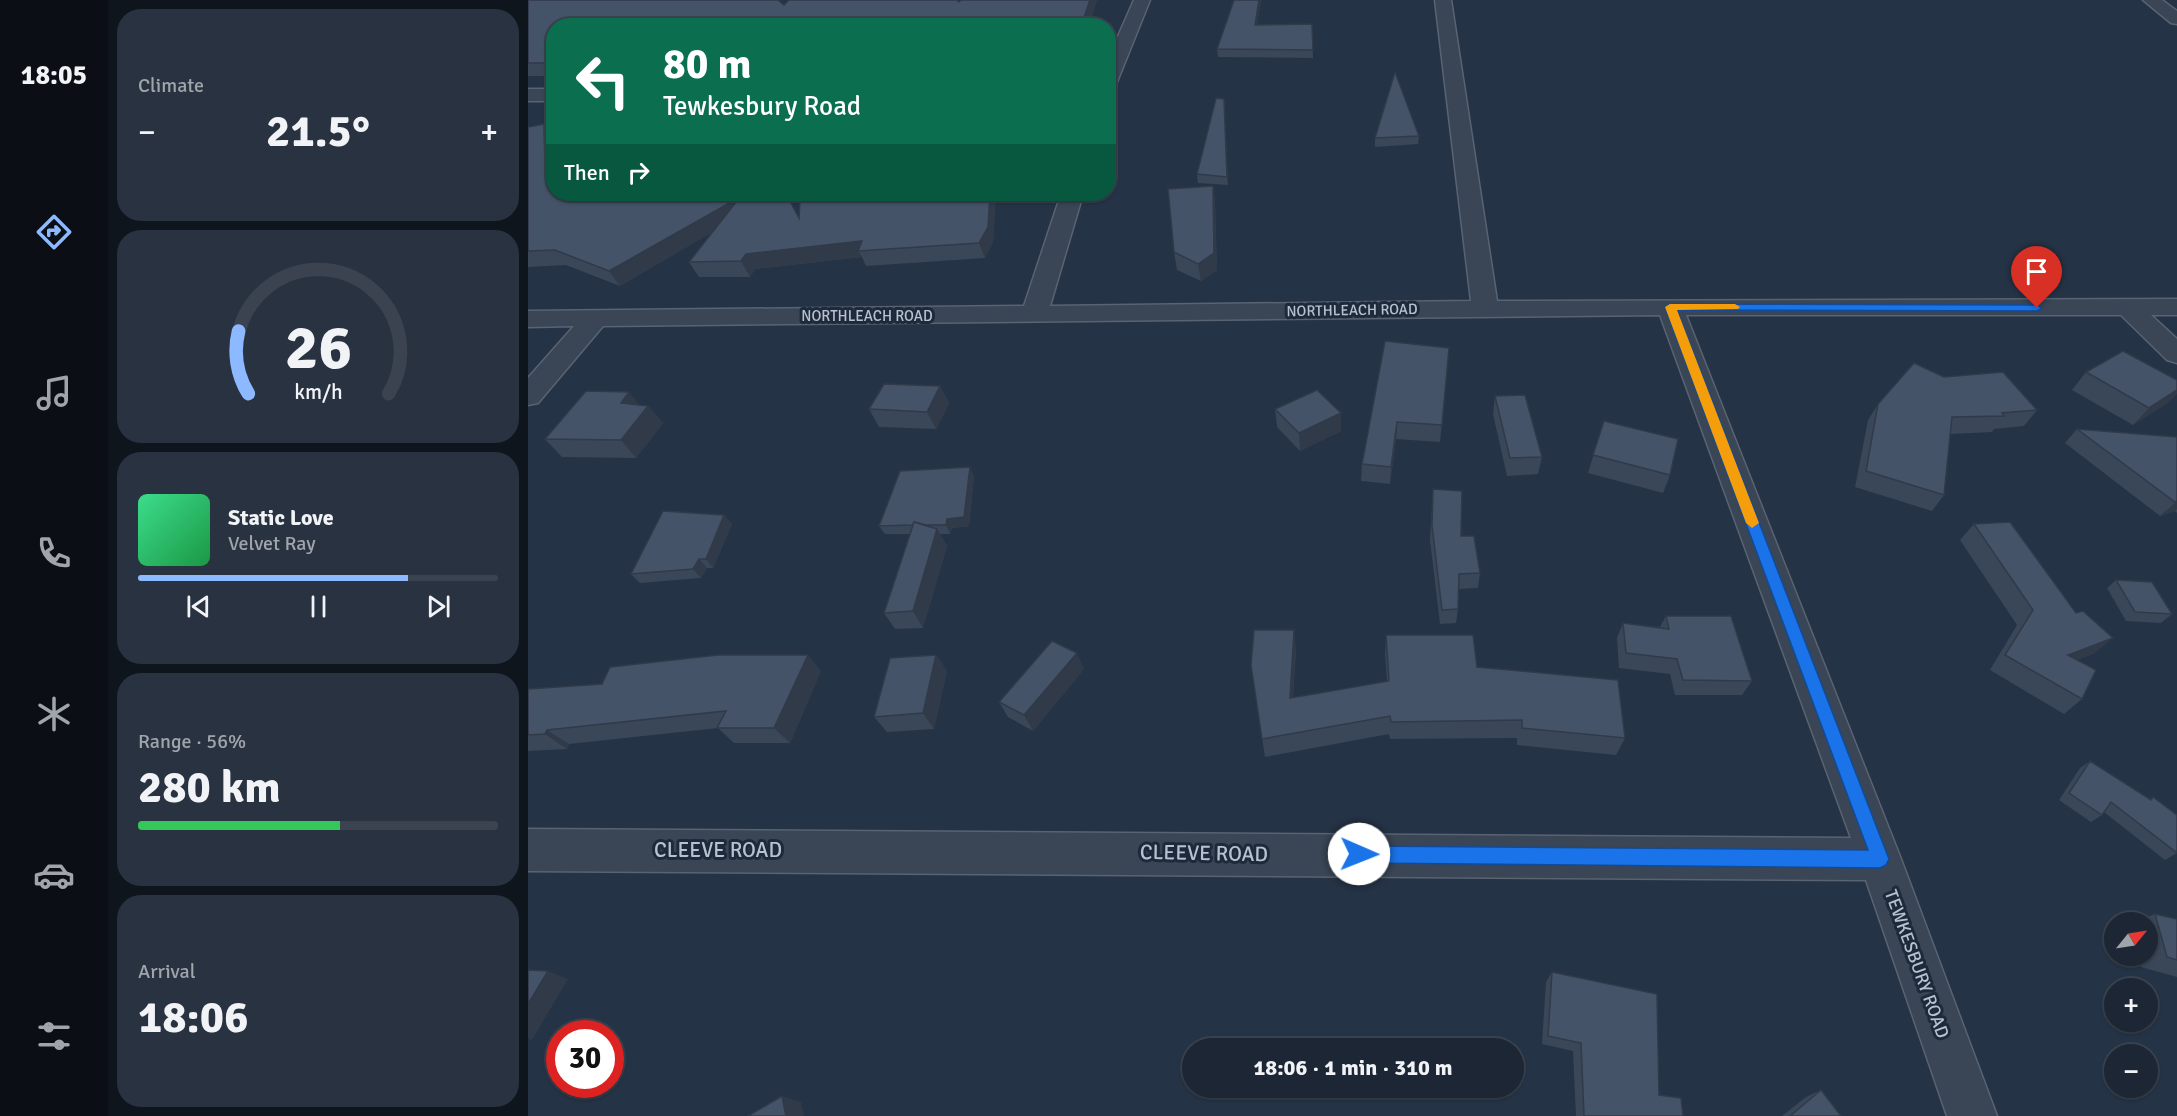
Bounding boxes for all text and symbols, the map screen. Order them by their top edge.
text: 80 m [663,39,752,90]
icon: left [564,42,642,120]
text: 18:05 [21,59,87,92]
text: Climate [138,73,204,98]
text: Tewkesbury Road [663,90,861,123]
text: 21.5° [266,104,370,159]
text: − [138,112,156,153]
text: + [480,112,498,153]
icon: right [622,156,655,189]
text: Then [564,159,610,186]
icon: directions [33,211,75,253]
pin [2011,246,2062,308]
icon: arrive [2020,255,2053,288]
street label: NORTHLEACH ROAD [1286,300,1418,320]
street label: NORTHLEACH ROAD [801,307,933,325]
text: 26 [284,309,352,386]
icon: music [33,372,75,414]
text: km/h [294,379,342,405]
text: Static Love [228,504,334,531]
text: Velvet Ray [228,531,316,556]
icon: phone [33,532,75,574]
icon: previous [182,590,215,623]
icon: pause [302,590,335,623]
icon: next [422,590,455,623]
icon: climate [33,693,75,735]
text: Range · 56% [138,729,246,754]
text: 280 km [138,760,281,815]
position arrow [1327,822,1391,886]
street label: CLEEVE ROAD [654,837,782,863]
street label: CLEEVE ROAD [1140,839,1268,867]
icon: car [33,854,75,896]
street label: TEWKESBURY ROAD [1880,887,1954,1041]
north arrow [2104,912,2158,966]
map controls [2104,912,2158,1098]
text: Arrival [138,959,196,984]
button: + [2104,978,2158,1032]
text: 18:06 [138,990,248,1045]
icon: filters [33,1015,75,1057]
speed limit sign: 30 [546,1020,624,1098]
button: − [2104,1044,2158,1098]
text: 18:06 · 1 min · 310 m [1253,1054,1453,1081]

